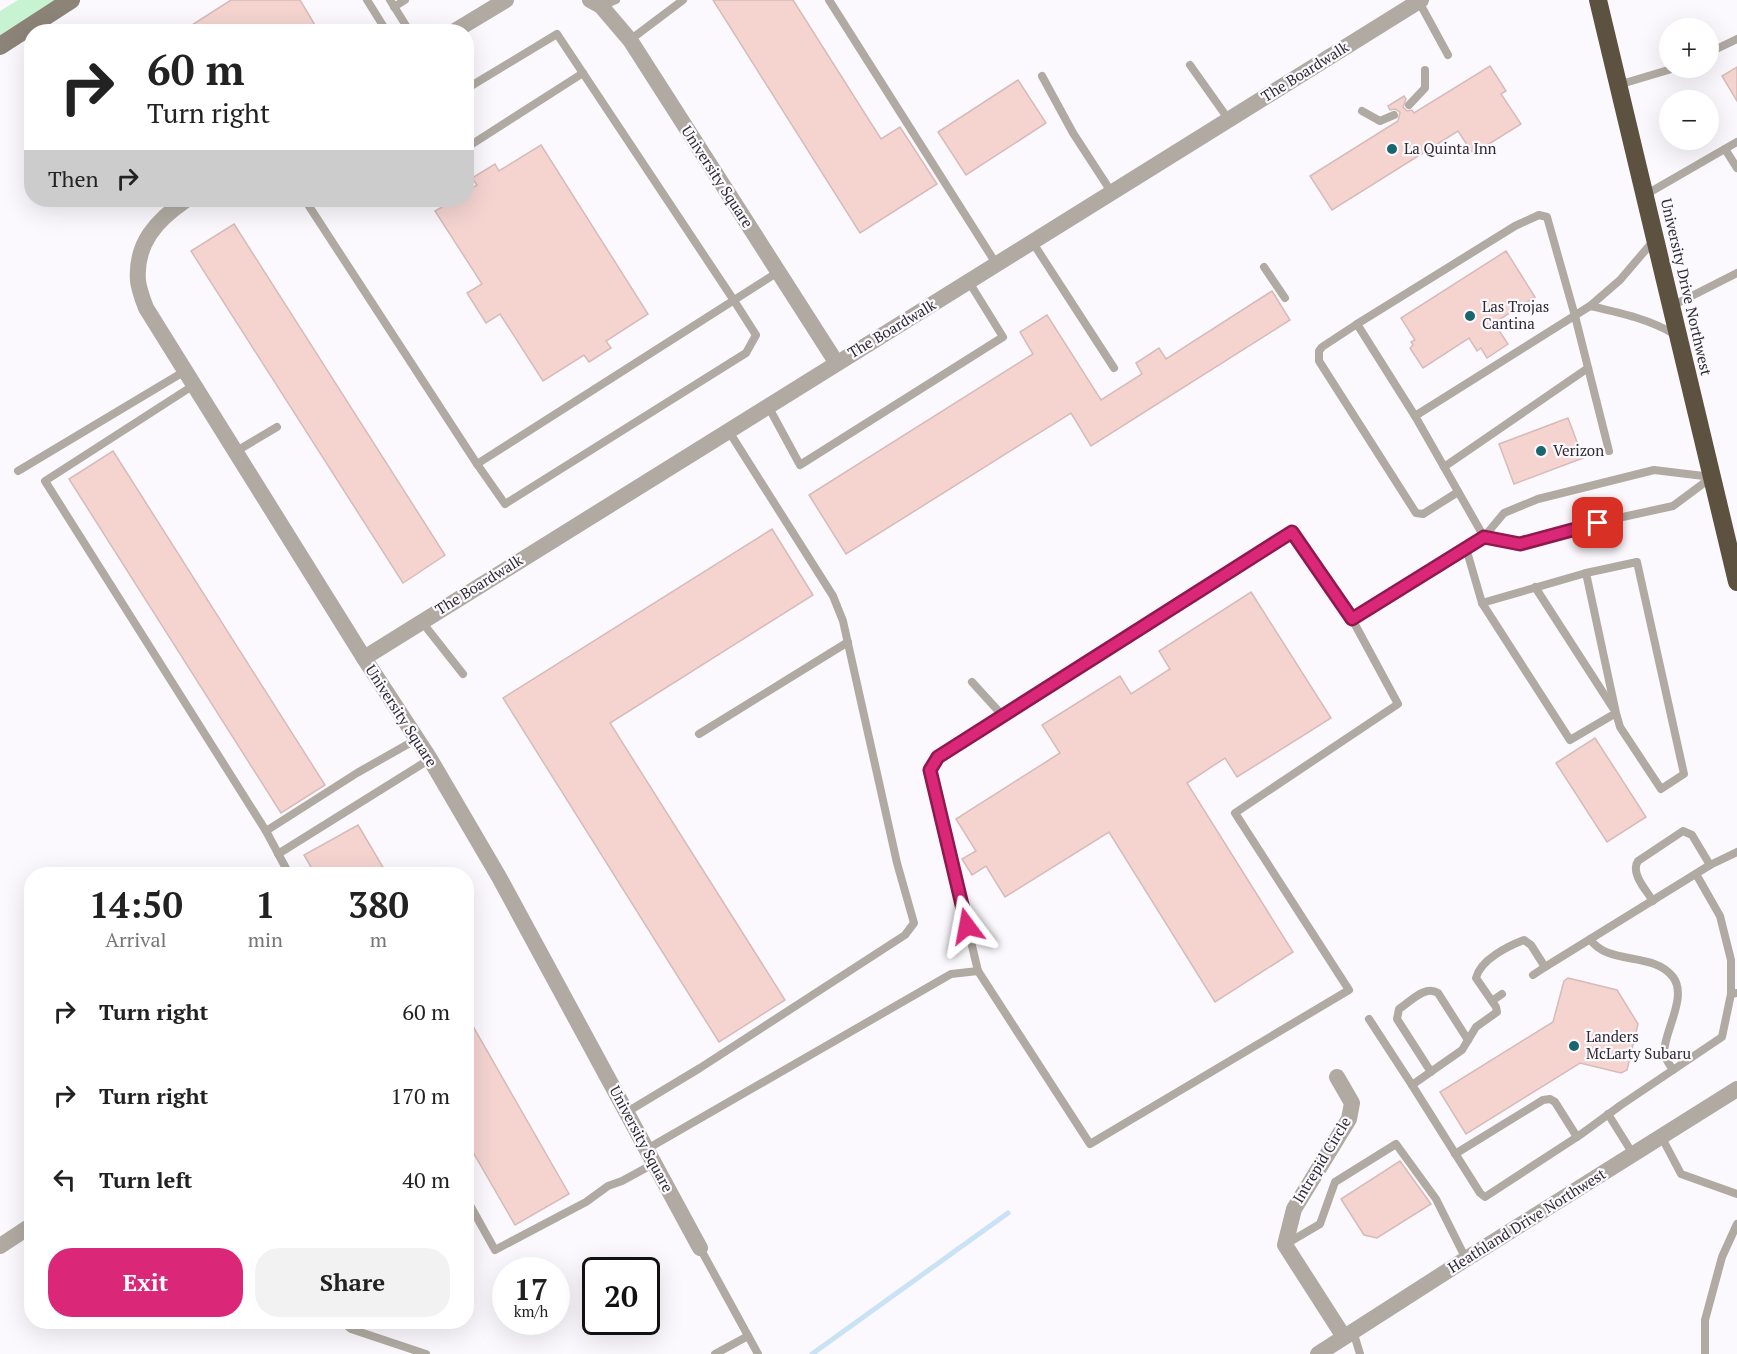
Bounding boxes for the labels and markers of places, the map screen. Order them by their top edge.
place label: La Quinta Inn [1404,138,1497,158]
marker: La Quinta Inn [1385,142,1399,156]
place label: Las Trojas Cantina [1482,296,1549,333]
marker: Las Trojas Cantina [1463,309,1477,323]
place label: Verizon [1553,440,1604,460]
marker: Verizon [1534,444,1548,458]
pin [1572,497,1623,548]
place label: Landers McLarty Subaru [1586,1026,1691,1063]
marker: Landers McLarty Subaru [1567,1039,1581,1053]

